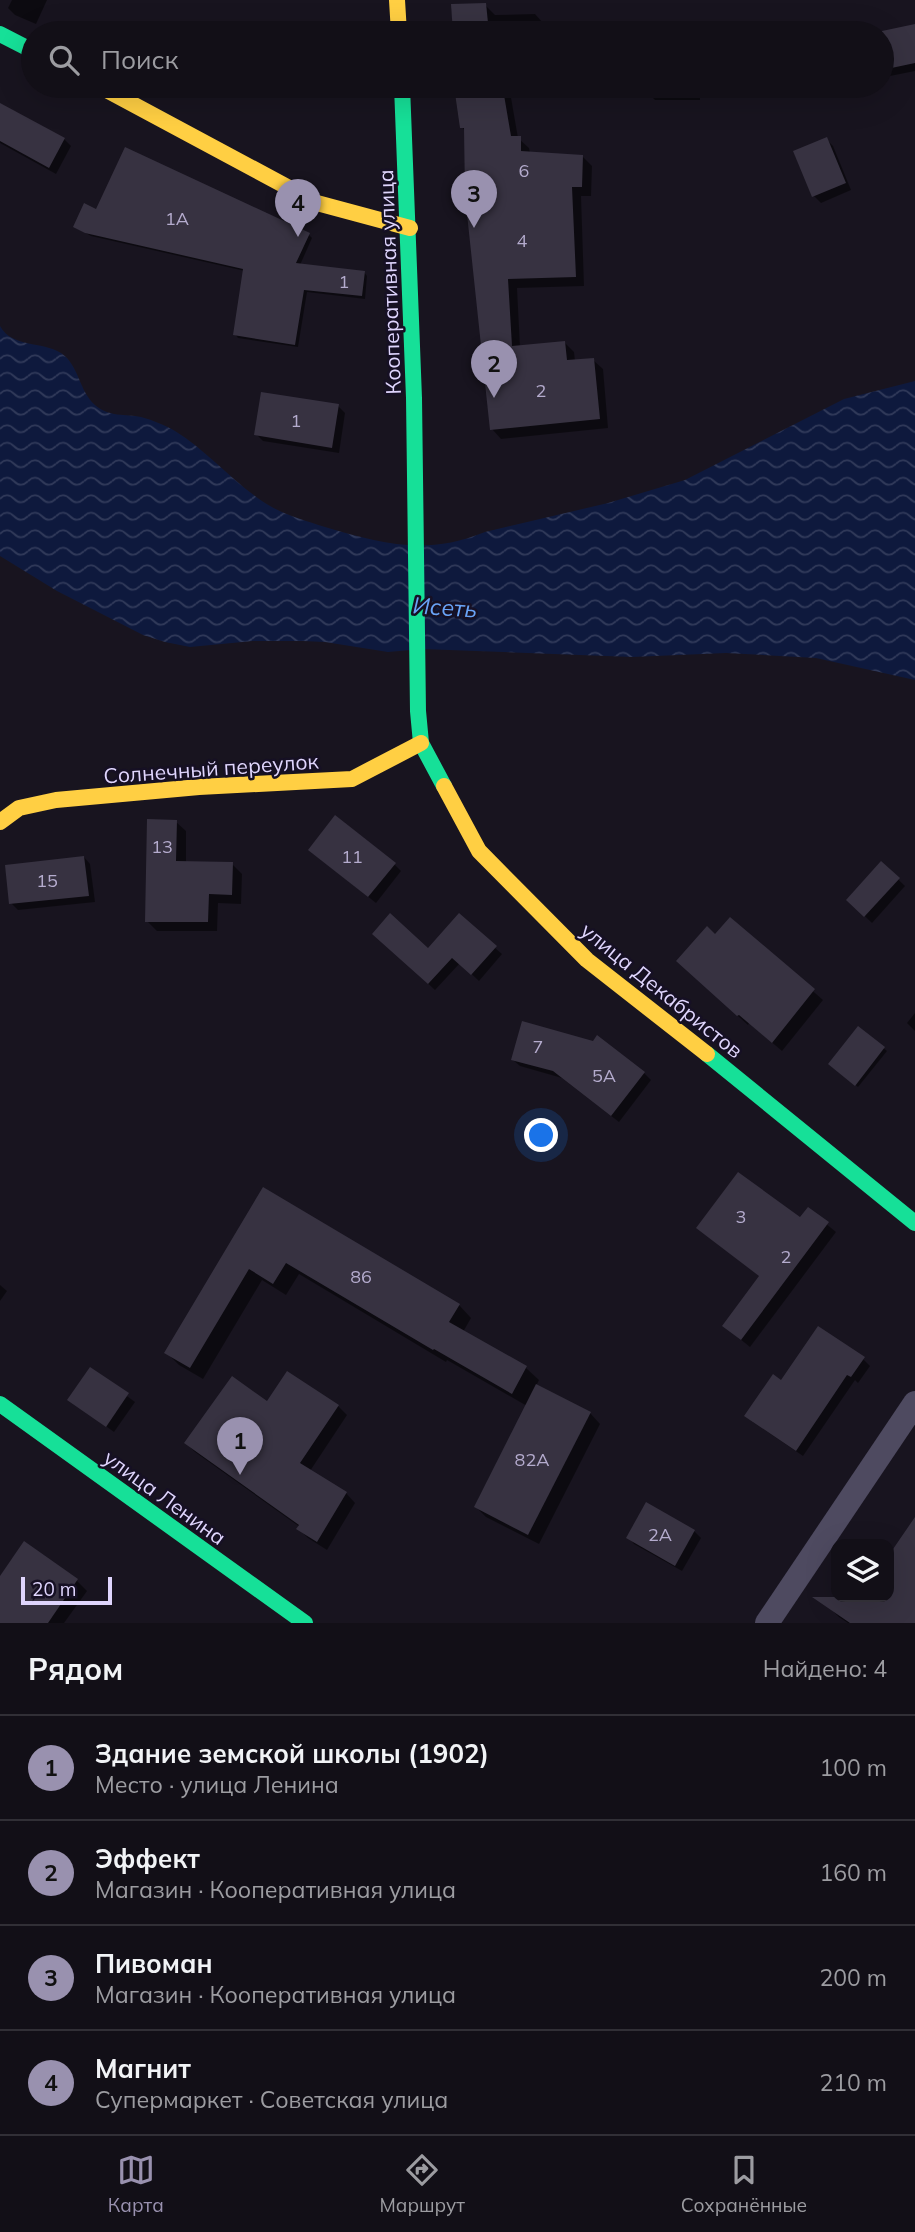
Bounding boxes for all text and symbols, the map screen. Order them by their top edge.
search box [21,21,894,98]
icon: search [45,41,83,79]
text: Поиск [101,43,179,76]
house number: 6 [519,159,529,182]
street label: Кооперативная улица [372,169,406,395]
pin: 3 [451,170,497,228]
pin: 4 [275,179,321,237]
house number: 1А [165,207,189,230]
house number: 4 [517,229,528,252]
house number: 1 [339,270,349,293]
pin: 2 [471,340,517,398]
house number: 2 [536,379,546,402]
house number: 1 [291,409,301,432]
water label: Исеть [412,590,478,624]
street label: Солнечный переулок [103,747,320,788]
house number: 13 [151,835,173,858]
house number: 11 [341,845,363,868]
house number: 15 [36,869,58,892]
street label: улица Декабристов [576,917,748,1063]
house number: 7 [533,1035,543,1058]
house number: 5А [592,1064,616,1087]
your location [524,1118,558,1152]
house number: 3 [736,1205,746,1228]
house number: 2 [781,1245,791,1268]
house number: 86 [350,1265,372,1288]
pin: 1 [217,1417,263,1475]
street label: улица Ленина [99,1444,231,1550]
house number: 82А [515,1448,549,1471]
house number: 2А [648,1523,672,1546]
map controls [831,1539,894,1602]
button: layers [831,1539,894,1602]
scale bar [21,1574,112,1606]
text: 20 m [32,1577,76,1601]
text: Рядом [28,1650,123,1688]
text: Найдено: 4 [763,1654,887,1683]
text: Здание земской школы (1902) [95,1737,489,1770]
text: 1 [44,1753,58,1782]
text: 100 m [819,1753,887,1782]
text: Место · улица Ленина [95,1770,339,1799]
text: Эффект [95,1842,200,1875]
text: 2 [44,1858,58,1887]
text: 160 m [819,1858,887,1887]
text: Магазин · Кооперативная улица [95,1875,456,1904]
text: Пивоман [95,1947,213,1980]
text: 3 [44,1963,58,1992]
text: 200 m [819,1963,887,1992]
text: Магазин · Кооперативная улица [95,1980,456,2009]
text: Магнит [95,2052,191,2085]
text: 4 [44,2068,58,2097]
text: 210 m [819,2068,887,2097]
text: Супермаркет · Советская улица [95,2085,448,2114]
tab: Карта [108,2151,164,2217]
tab: Маршрут [379,2151,465,2217]
tab: Сохранённые [681,2151,807,2217]

